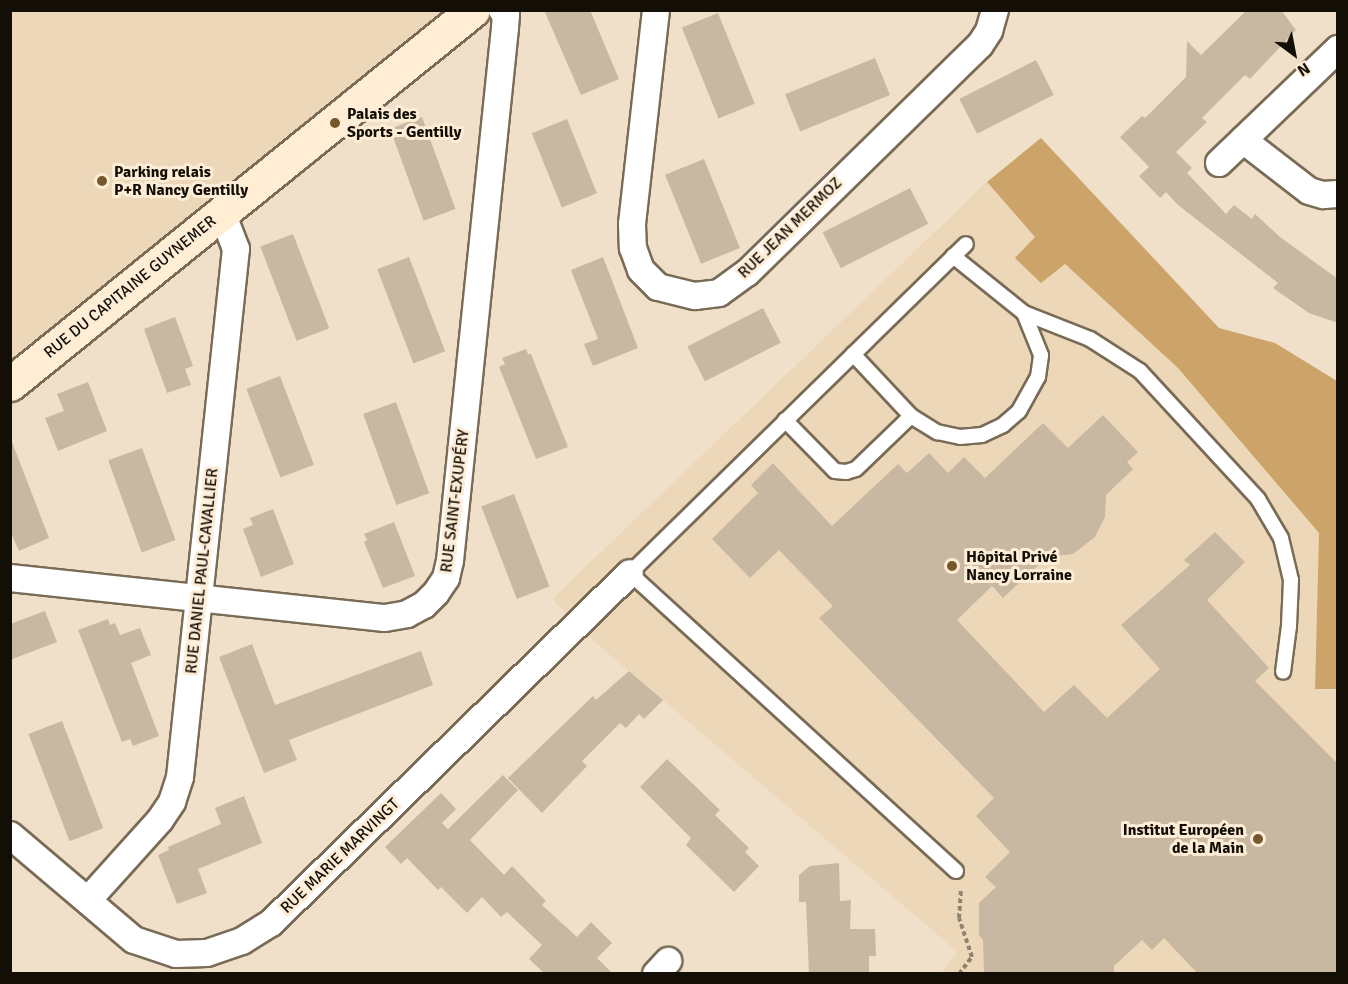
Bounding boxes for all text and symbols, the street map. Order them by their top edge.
north arrow [1264,24,1324,84]
text: N [1294,58,1314,81]
place label: Palais des Sports - Gentilly [347,104,462,142]
marker: Palais des Sports - Gentilly [328,116,342,130]
place label: Parking relais P+R Nancy Gentilly [114,162,248,200]
marker: Parking relais P+R Nancy Gentilly [95,174,109,188]
street label: RUE JEAN MERMOZ [734,174,846,282]
street label: RUE DU CAPITAINE GUYNEMER [40,212,220,362]
street label: RUE SAINT-EXUPÉRY [437,428,473,574]
street label: RUE DANIEL PAUL-CAVALLIER [182,467,222,675]
place label: Hôpital Privé Nancy Lorraine [966,547,1072,585]
marker: Hôpital Privé Nancy Lorraine [943,557,961,575]
street label: RUE MARIE MARVINGT [277,794,403,918]
place label: Institut Européen de la Main [1123,820,1244,858]
marker: Institut Européen de la Main [1249,830,1267,848]

